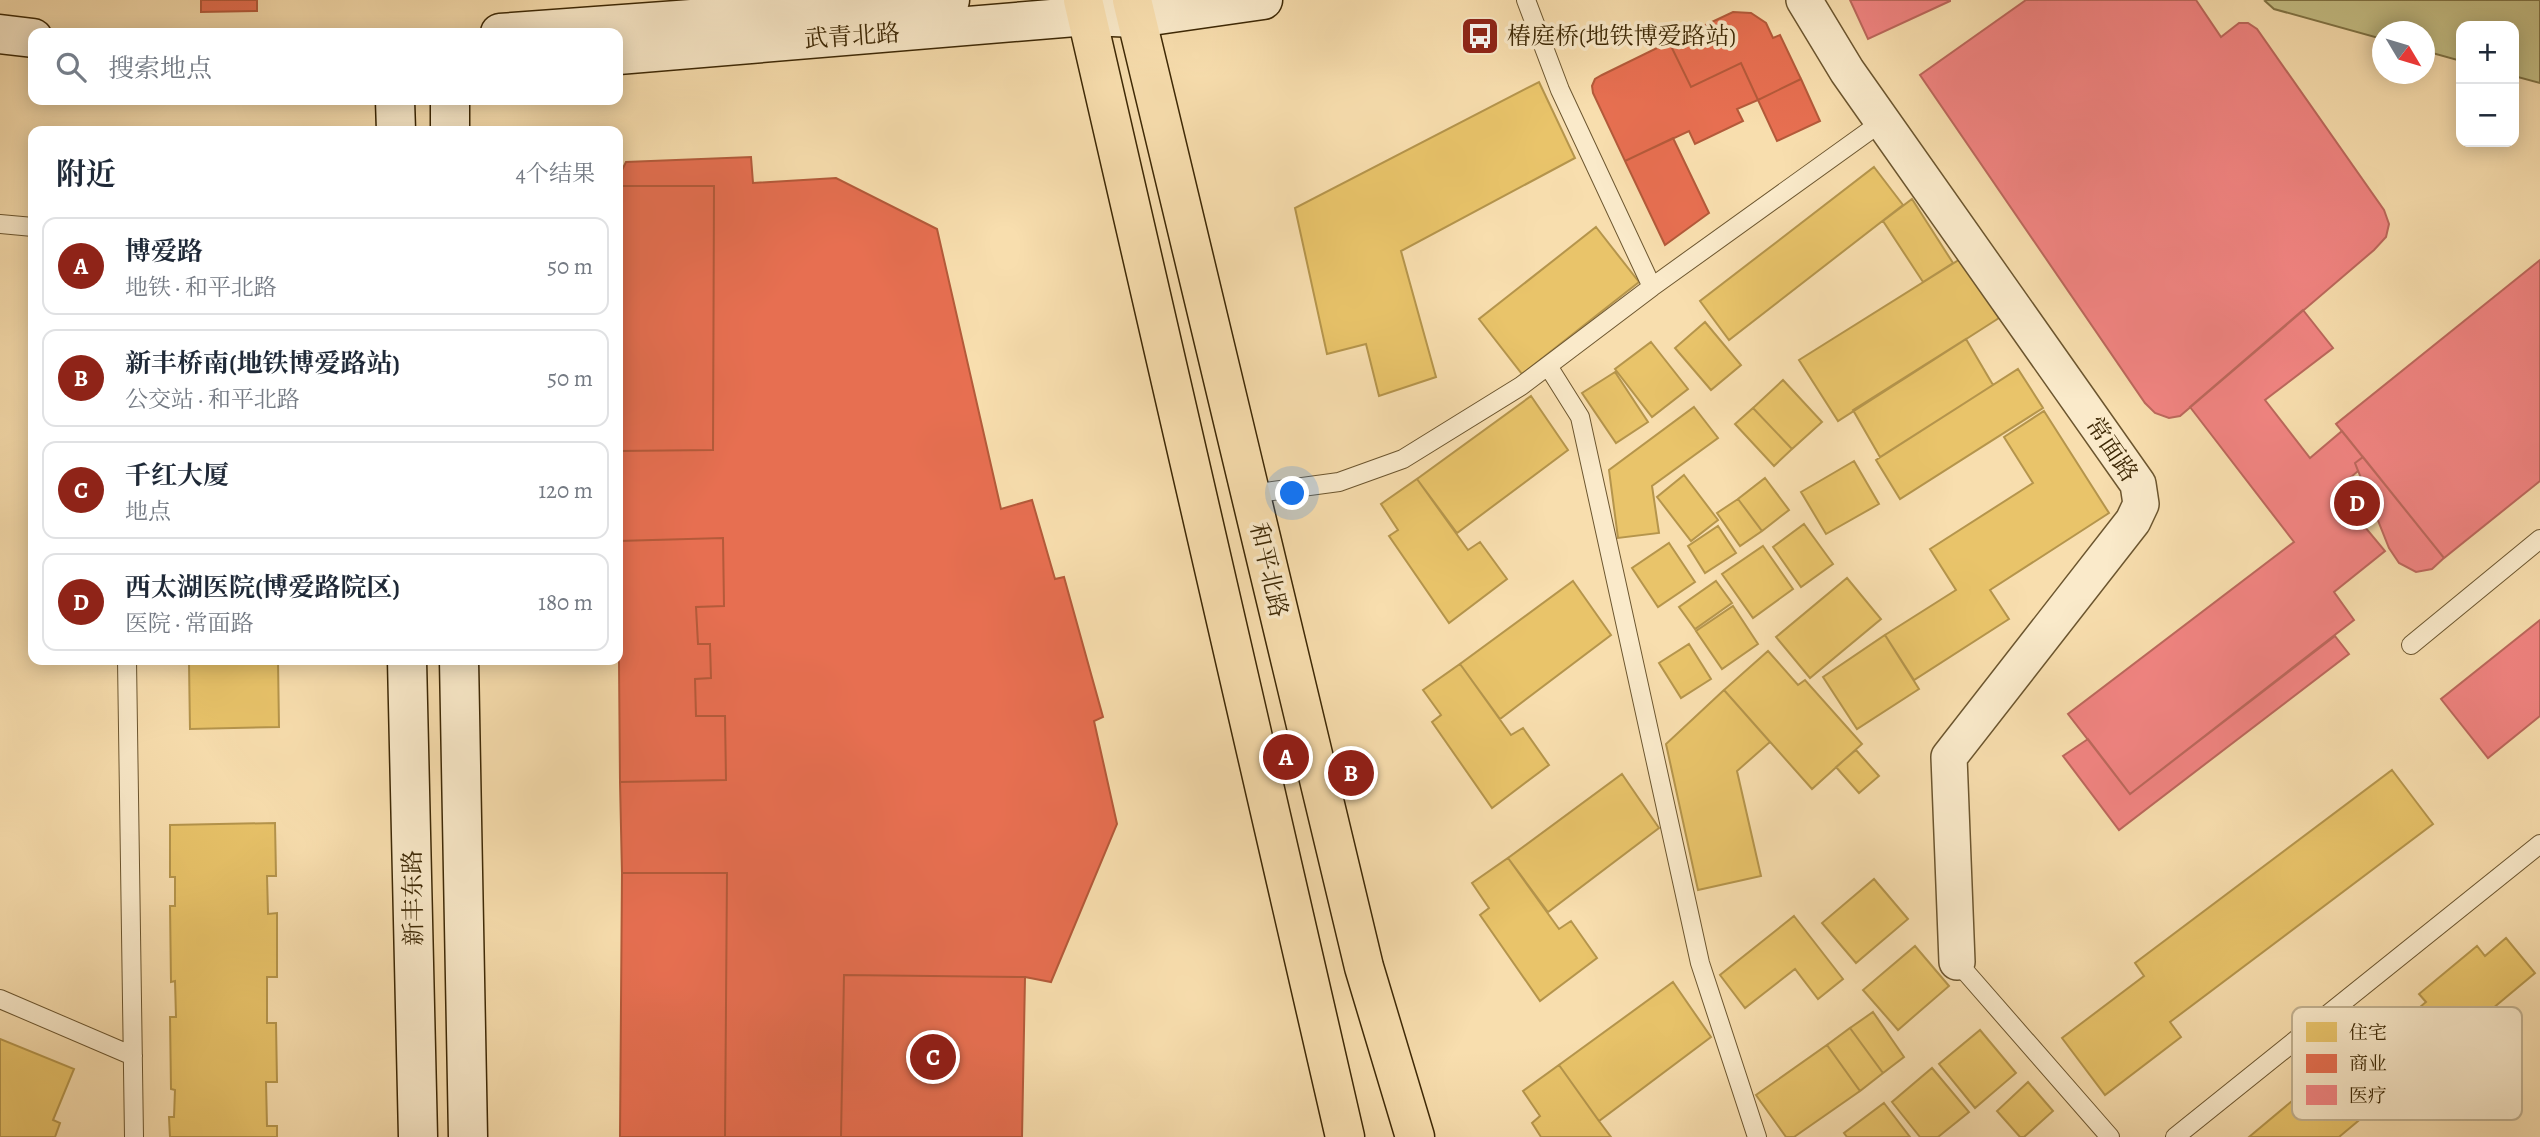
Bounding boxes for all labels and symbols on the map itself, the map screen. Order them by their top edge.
bus stop icon: 椿庭桥(地铁博爱路站) [1459,15,1501,57]
street label: 武青北路 [803,17,901,55]
place label: 椿庭桥(地铁博爱路站) [1507,20,1736,52]
north arrow [2372,21,2435,84]
street label: 常面路 [2079,410,2145,488]
your location [1275,476,1309,510]
pin: D [2334,477,2380,529]
street label: 和平北路 [1243,520,1295,620]
pin: A [1263,731,1309,783]
pin: B [1328,747,1374,799]
street label: 新丰东路 [396,850,430,946]
legend [2292,1007,2522,1120]
text: 住宅 [2349,1020,2387,1046]
pin: C [910,1031,956,1083]
text: 商业 [2349,1051,2387,1077]
text: 医疗 [2349,1083,2387,1109]

